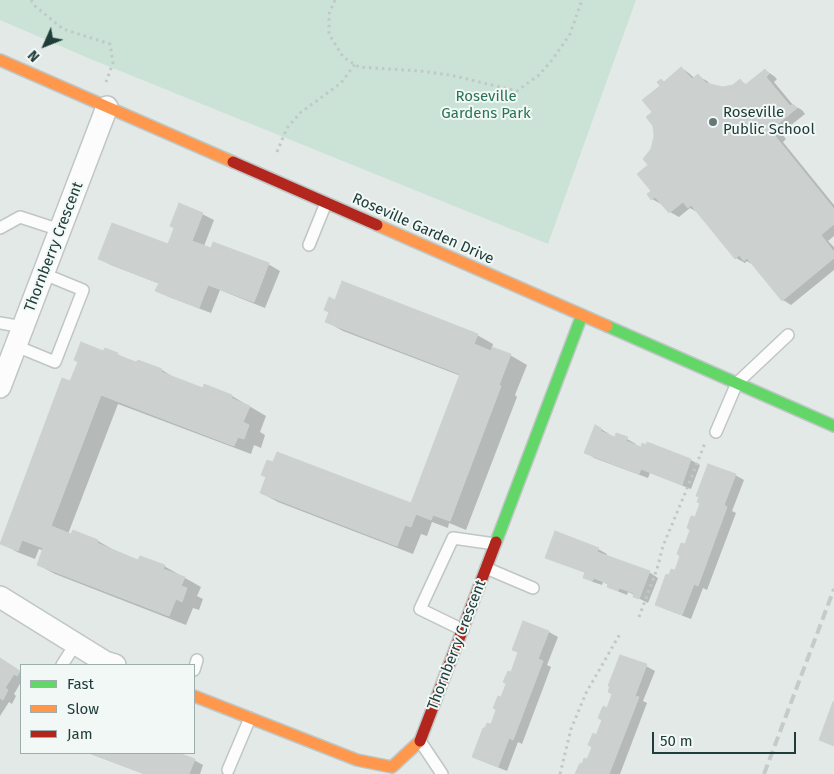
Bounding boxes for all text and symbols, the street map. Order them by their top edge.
north arrow [20,20,70,70]
text: N [25,47,43,65]
park label: Roseville Gardens Park [441,88,531,123]
place label: Roseville Public School [723,104,815,139]
marker: Roseville Public School [707,116,719,128]
street label: Thornberry Crescent [21,179,87,315]
street label: Roseville Garden Drive [349,190,497,268]
street label: Thornberry Crescent [424,577,490,713]
legend [20,664,195,754]
text: Fast [67,675,94,693]
text: Slow [67,700,99,718]
scale bar [654,722,798,754]
text: Jam [67,725,93,743]
text: 50 m [660,732,693,750]

